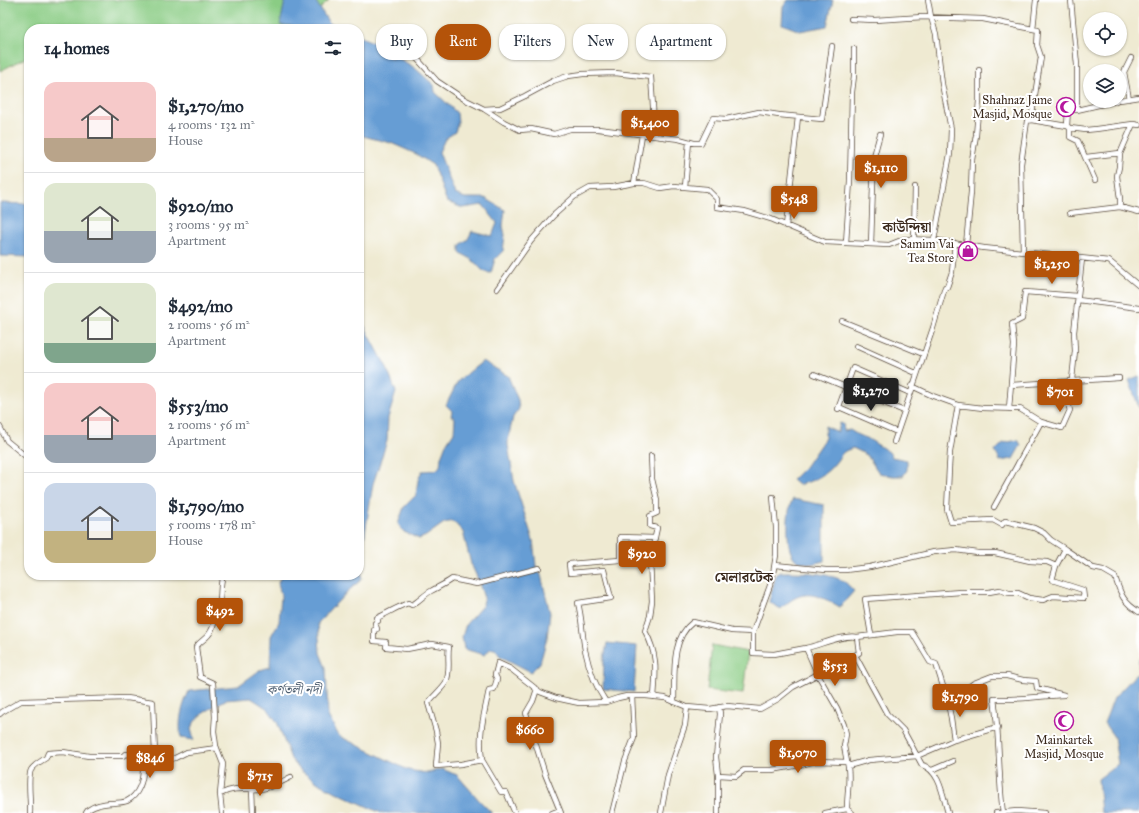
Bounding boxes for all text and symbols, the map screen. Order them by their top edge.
map controls [1083,12,1127,108]
button: locate [1083,12,1127,56]
chip: Buy [376,24,427,60]
chip: Rent [435,24,491,60]
chip: Filters [499,24,565,60]
chip: New [573,24,628,60]
chip: Apartment [636,24,726,60]
icon: filters [322,37,344,59]
text: 14 homes [44,38,109,59]
button: layers [1083,64,1127,108]
place label: Shahnaz Jame Masjid, Mosque [972,93,1052,122]
text: $1,270/mo [168,96,244,117]
mosque icon: Shahnaz Jame Masjid, Mosque [1055,96,1077,118]
icon: home [76,98,124,146]
pin: $1,400 [617,110,683,144]
text: $1,400 [631,115,669,131]
text: 4 rooms · 132 m² [168,117,254,133]
text: House [168,133,203,149]
pin: $1,110 [848,155,914,189]
text: $1,110 [864,160,898,176]
pin: $548 [770,186,818,220]
text: $548 [780,191,808,207]
text: $920/mo [168,196,233,217]
icon: home [76,199,124,247]
text: 3 rooms · 95 m² [168,217,249,233]
district label: কাউন্দিয়া [881,218,932,236]
text: Apartment [168,233,226,249]
place label: Samim Vai Tea Store [900,237,955,265]
shop icon: Samim Vai Tea Store [957,240,979,262]
pin: $1,250 [1019,251,1085,285]
text: $1,250 [1034,256,1070,272]
text: $492/mo [168,296,233,317]
icon: home [76,299,124,347]
text: 2 rooms · 56 m² [168,317,250,333]
text: Apartment [168,333,226,349]
pin: $1,270 [838,378,904,412]
pin: $701 [1036,379,1084,413]
text: $1,270 [853,383,889,399]
text: $701 [1046,384,1074,400]
text: $553/mo [168,396,228,417]
icon: home [76,399,124,447]
text: 2 rooms · 56 m² [168,417,250,433]
text: Apartment [168,433,226,449]
text: $1,790/mo [168,496,244,517]
icon: home [76,499,124,547]
text: 5 rooms · 178 m² [168,517,256,533]
text: House [168,533,203,549]
pin: $920 [618,541,666,575]
text: $920 [628,546,656,562]
district label: মেলারটেক [715,568,774,586]
pin: $492 [196,598,244,632]
text: $492 [206,603,234,619]
pin: $553 [811,653,859,687]
text: $553 [822,658,848,674]
water label: কর্ণতলী নদী [267,682,322,698]
pin: $1,790 [927,684,993,718]
text: $1,790 [941,689,979,705]
mosque icon: Mainkartek Masjid, Mosque [1053,710,1075,732]
pin: $660 [506,717,554,751]
text: $660 [516,722,544,738]
place label: Mainkartek Masjid, Mosque [1024,733,1104,762]
pin: $1,070 [765,740,831,774]
pin: $846 [126,745,174,779]
text: $1,070 [779,745,817,761]
text: $846 [136,750,164,766]
pin: $715 [236,763,284,797]
text: $715 [247,768,273,784]

